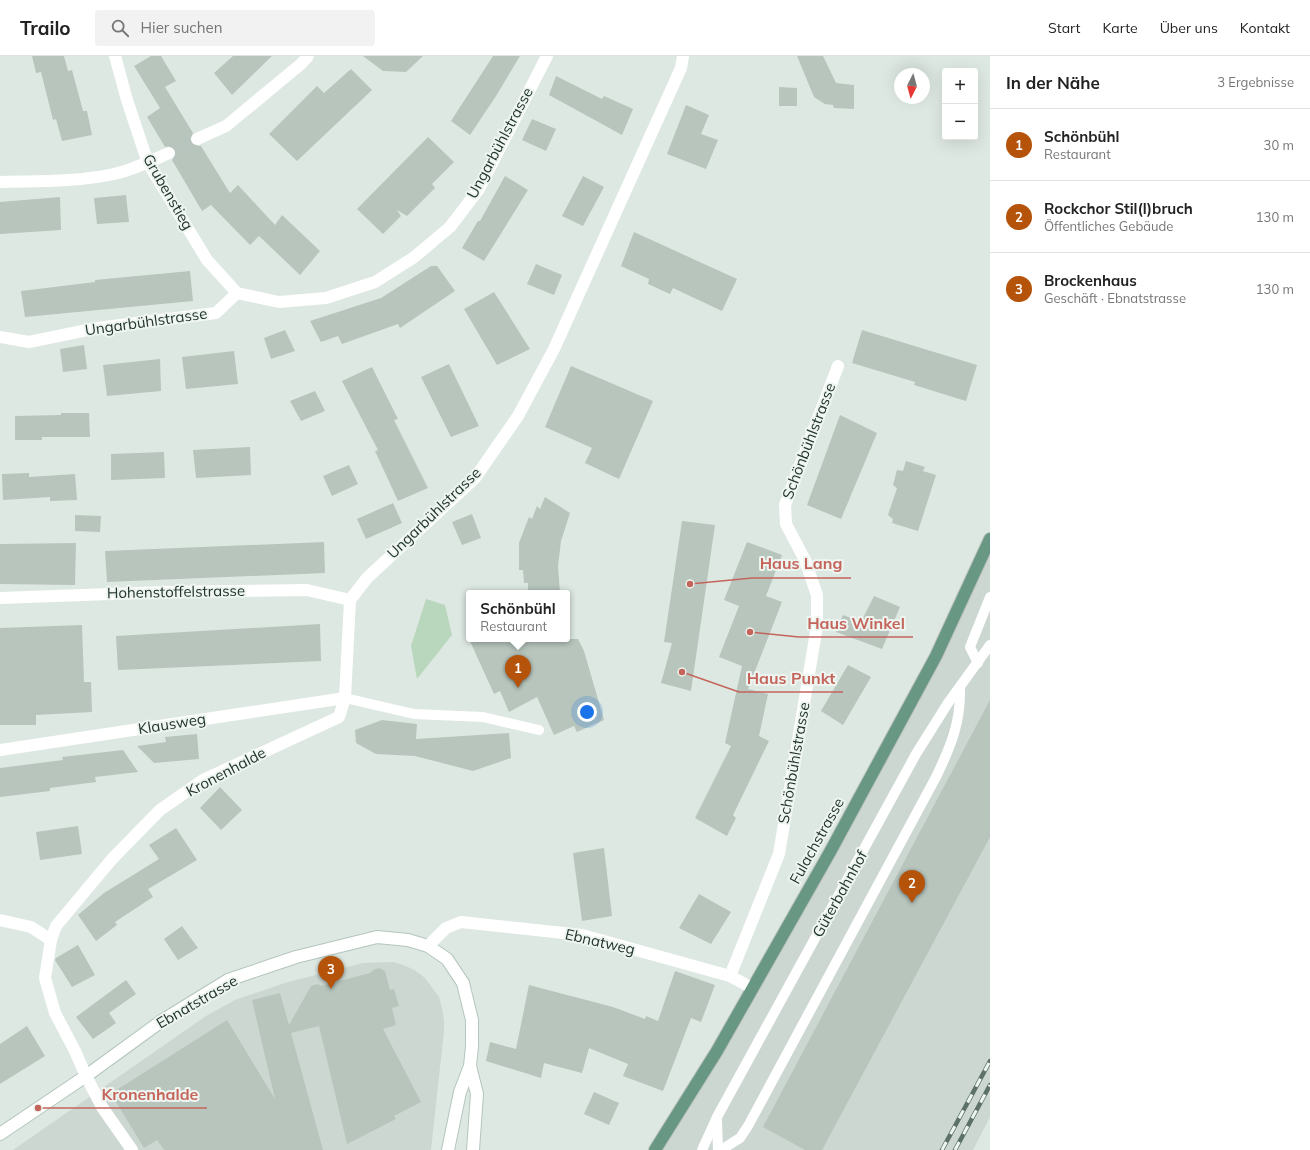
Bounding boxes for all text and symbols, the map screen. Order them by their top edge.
search box [95,10,375,46]
text: Trailo [20,16,71,40]
icon: search [109,17,131,39]
text: Hier suchen [141,18,222,37]
text: Start [1048,19,1080,37]
text: Karte [1102,19,1138,37]
text: Über uns [1160,19,1218,37]
text: Kontakt [1240,19,1290,37]
north arrow [894,68,930,104]
map controls [942,68,978,140]
button: + [942,68,978,104]
text: In der Nähe [1006,72,1100,93]
text: 3 Ergebnisse [1217,74,1294,90]
street label: Ungarbühlstrasse [462,84,537,202]
button: − [942,104,978,140]
text: Schönbühl [1044,127,1119,146]
text: 1 [1015,137,1023,153]
text: 30 m [1264,137,1294,153]
text: Restaurant [1044,146,1111,162]
street label: Grubenstieg [139,150,198,233]
text: Rockchor Stil(l)bruch [1044,199,1193,218]
text: 2 [1015,209,1023,225]
text: 130 m [1256,209,1294,225]
text: Öffentliches Gebäude [1044,218,1173,234]
text: Brockenhaus [1044,271,1137,290]
text: 3 [1015,281,1023,297]
text: 130 m [1256,281,1294,297]
text: Geschäft · Ebnatstrasse [1044,290,1186,306]
street label: Ungarbühlstrasse [84,304,208,339]
street label: Schönbühlstrasse [778,380,839,502]
street label: Ungarbühlstrasse [383,463,485,562]
callout: Haus Lang [752,550,851,578]
text: Haus Lang [760,553,842,573]
street label: Hohenstoffelstrasse [107,581,245,602]
popup [466,590,570,642]
text: Schönbühl [480,599,556,618]
callout: Haus Winkel [799,609,913,637]
text: Haus Winkel [807,613,905,633]
text: Restaurant [480,618,547,634]
pin: 1 [505,655,531,688]
callout: Haus Punkt [739,664,843,692]
text: Haus Punkt [747,668,835,688]
street label: Schönbühlstrasse [773,701,814,825]
your location [577,702,597,722]
street label: Klausweg [137,709,207,738]
street label: Kronenhalde [183,743,269,801]
street label: Fulachstrasse [785,794,848,887]
street label: Güterbahnhof [808,846,872,940]
pin: 2 [899,870,925,903]
street label: Ebnatweg [563,924,637,959]
pin: 3 [318,956,344,989]
street label: Ebnatstrasse [153,971,241,1033]
callout: Kronenhalde [94,1080,207,1108]
text: Kronenhalde [102,1084,199,1104]

